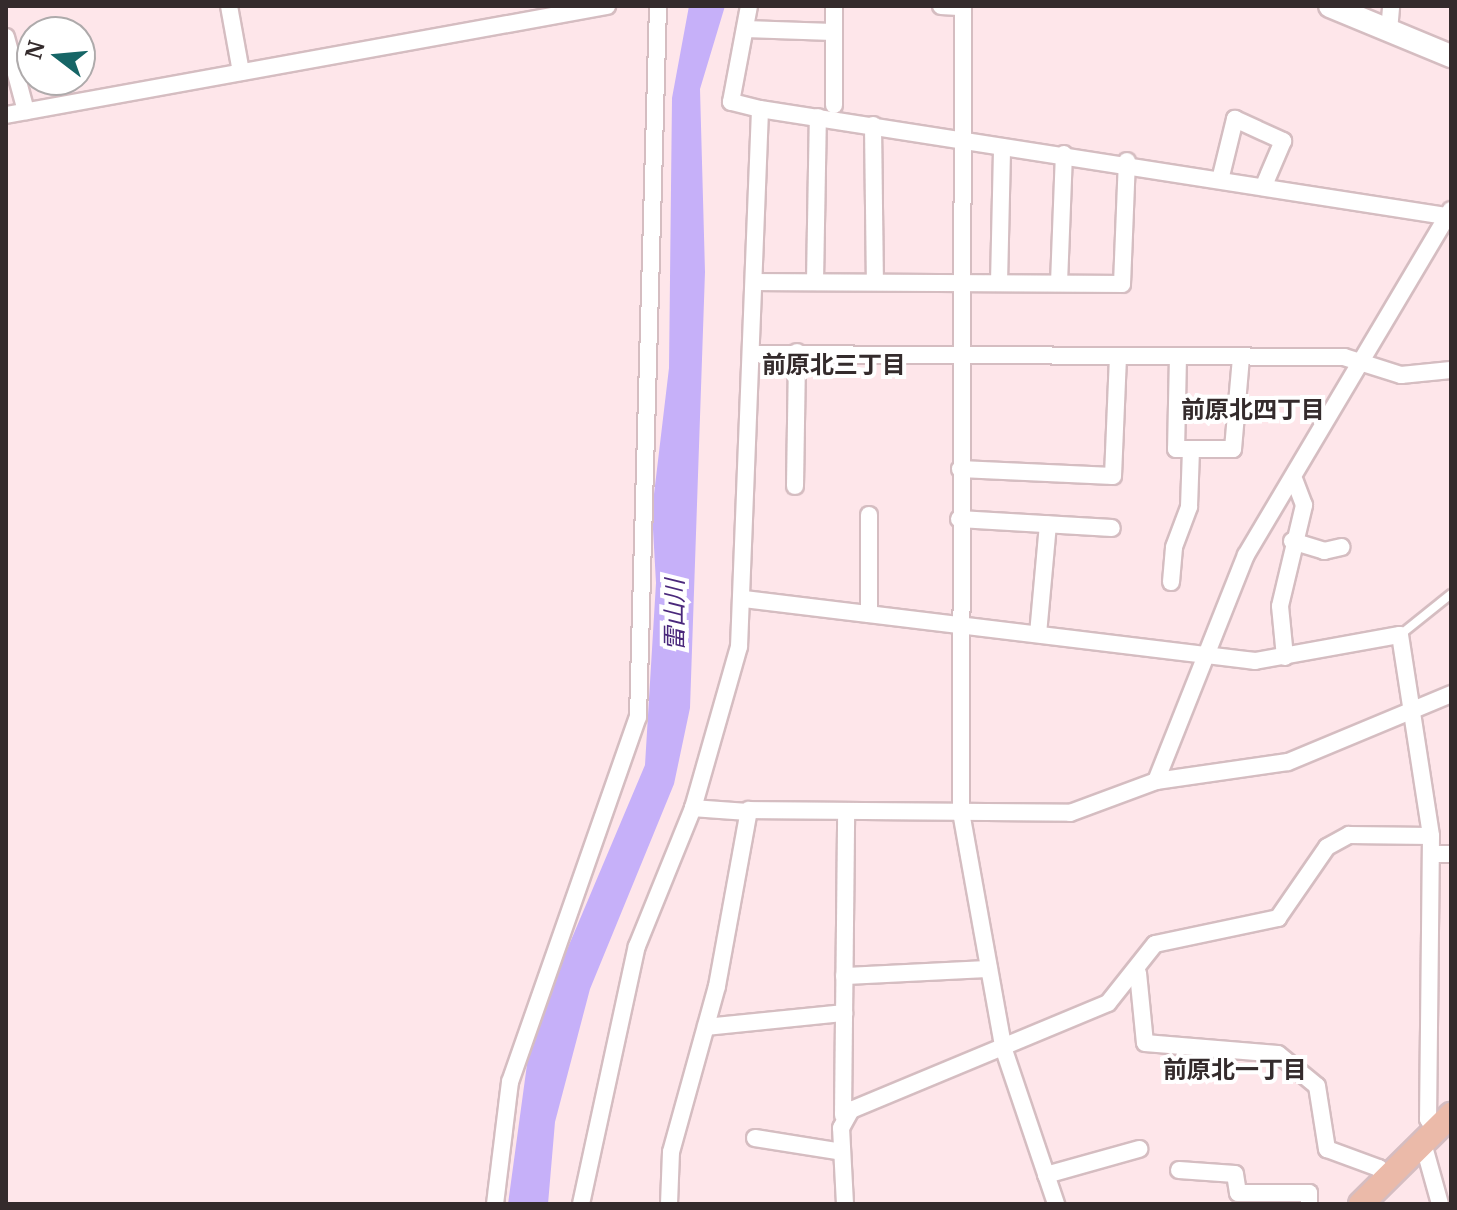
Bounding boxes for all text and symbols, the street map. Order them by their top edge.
north arrow [16,16,96,96]
text: N [19,38,51,62]
district label: 前原北三丁目 [762,351,906,379]
district label: 前原北四丁目 [1181,396,1325,424]
water label: 雷山川 [661,579,689,651]
district label: 前原北一丁目 [1163,1056,1307,1084]

